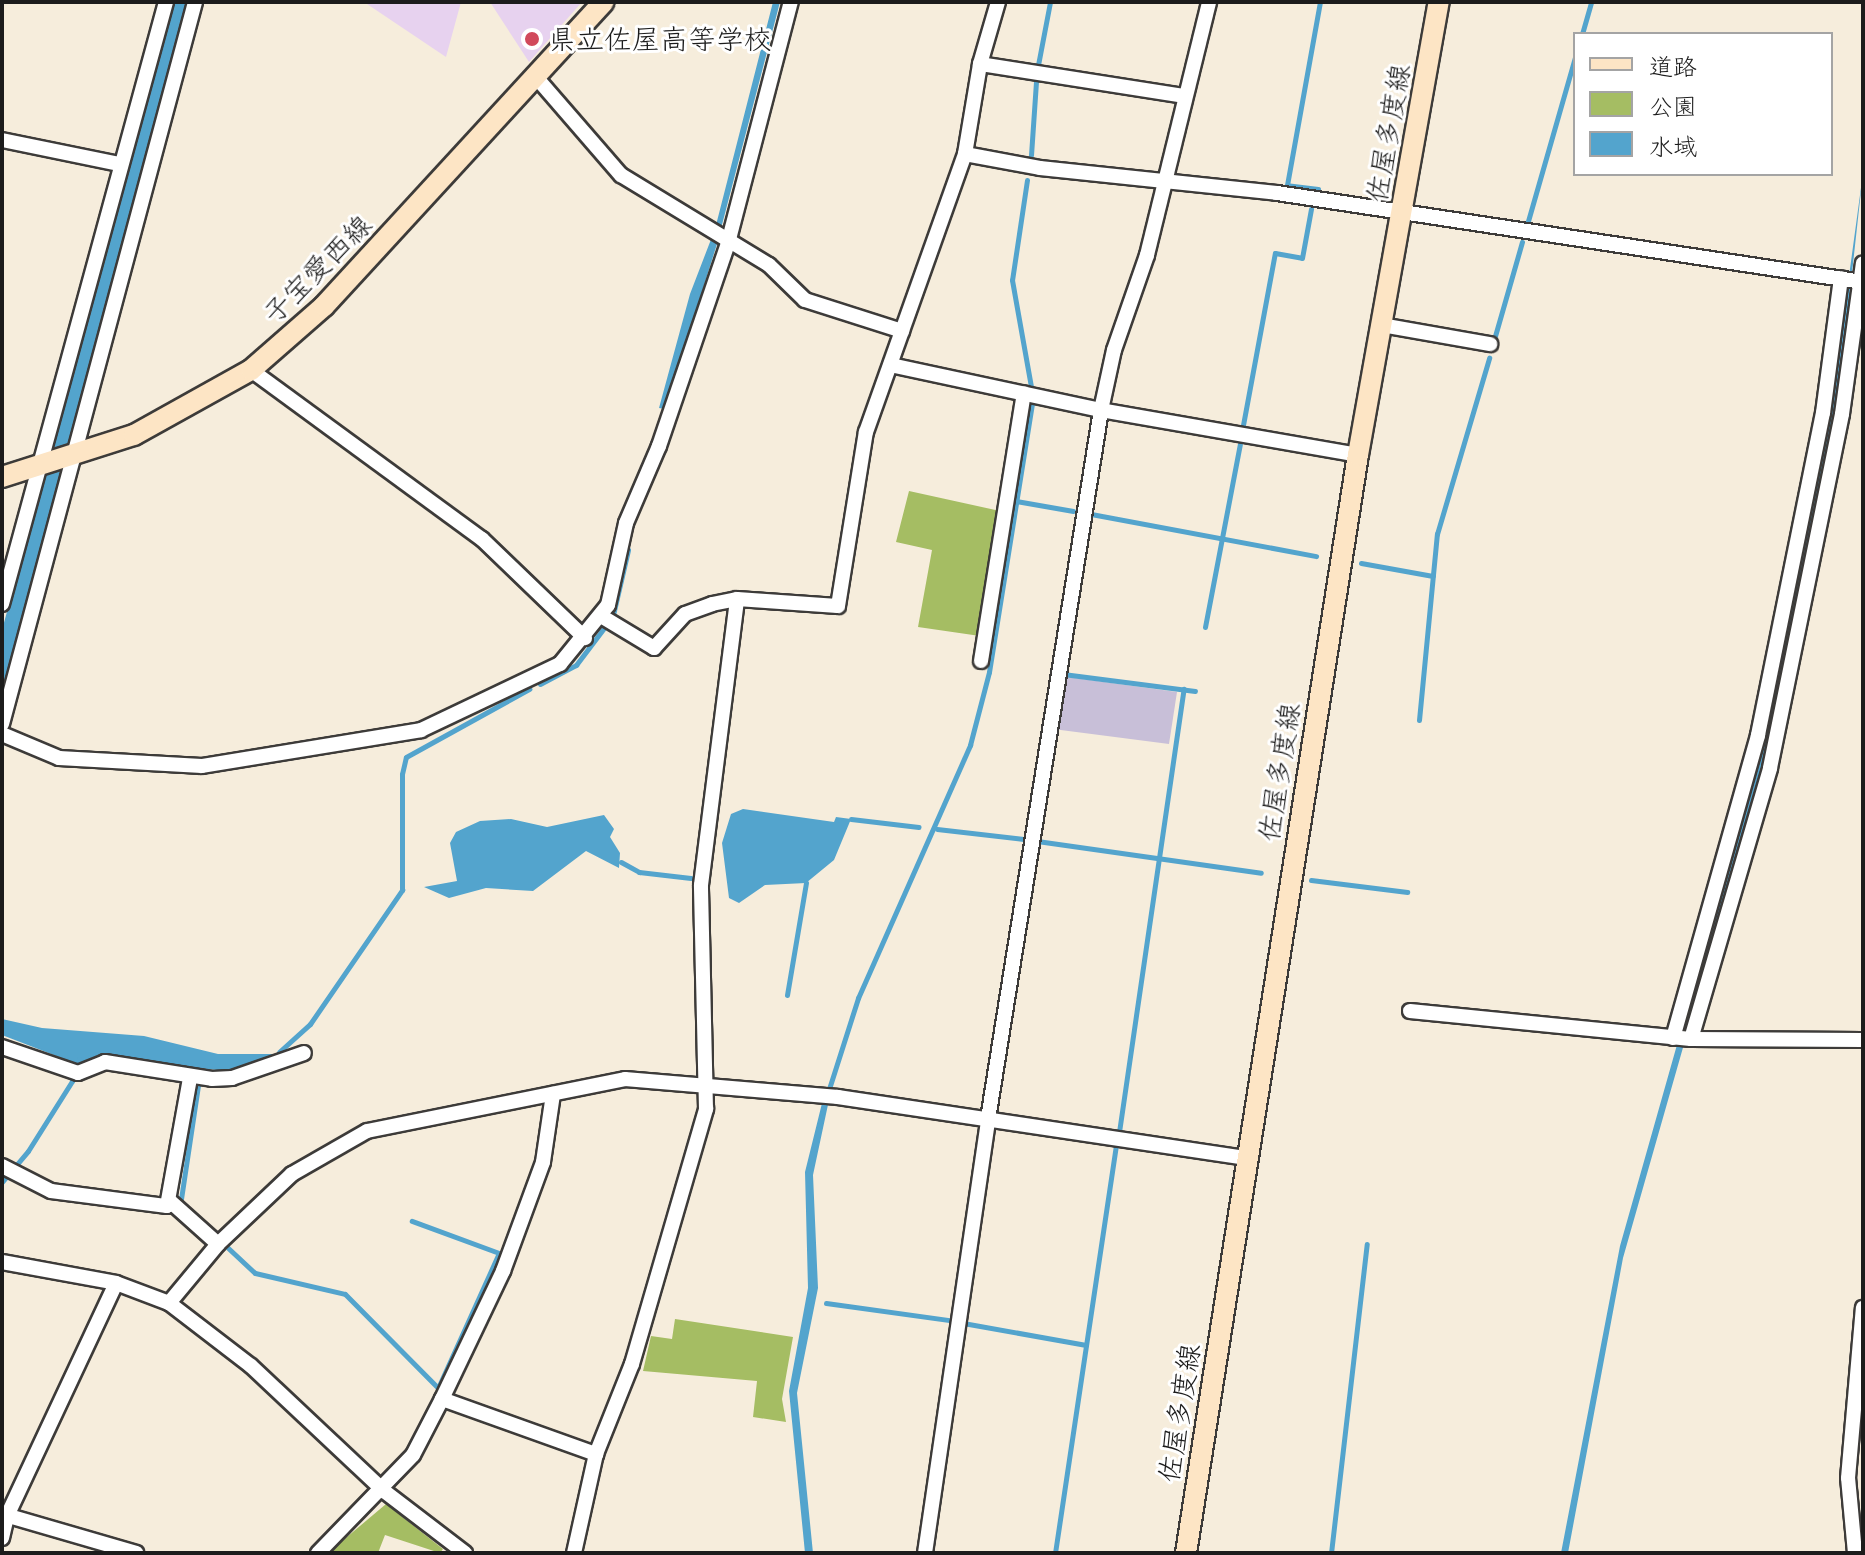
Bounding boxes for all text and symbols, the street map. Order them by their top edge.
place label: 県立佐屋高等学校 [548,22,772,56]
marker: 県立佐屋高等学校 [523,30,541,48]
legend [1573,32,1833,176]
text: 道路 [1649,51,1697,81]
street label: 佐屋多度線 [1359,61,1417,205]
text: 公園 [1649,91,1697,121]
text: 水域 [1649,131,1697,161]
street label: 子宝愛西線 [256,208,378,330]
street label: 佐屋多度線 [1251,700,1307,844]
street label: 佐屋多度線 [1151,1341,1207,1485]

